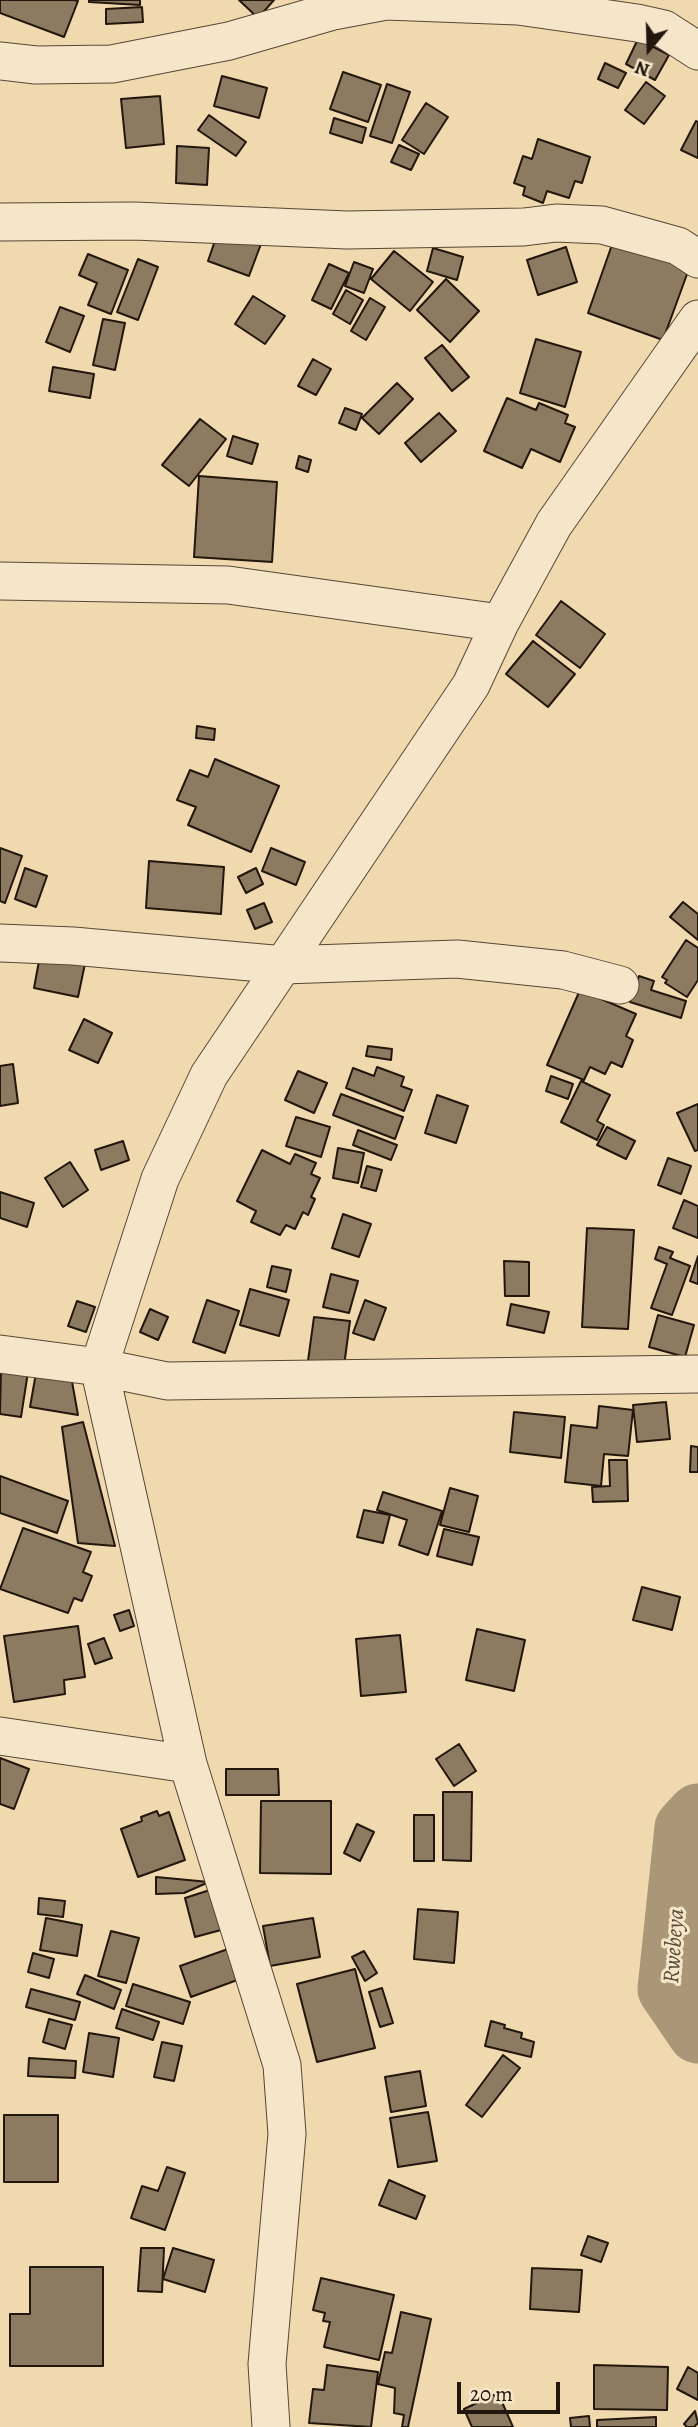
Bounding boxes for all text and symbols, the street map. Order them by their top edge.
north arrow [614,14,684,84]
text: N [631,54,653,83]
water label: Rwebeya [659,1908,691,1984]
scale bar [460,2368,563,2412]
text: 20 m [470,2380,513,2408]

